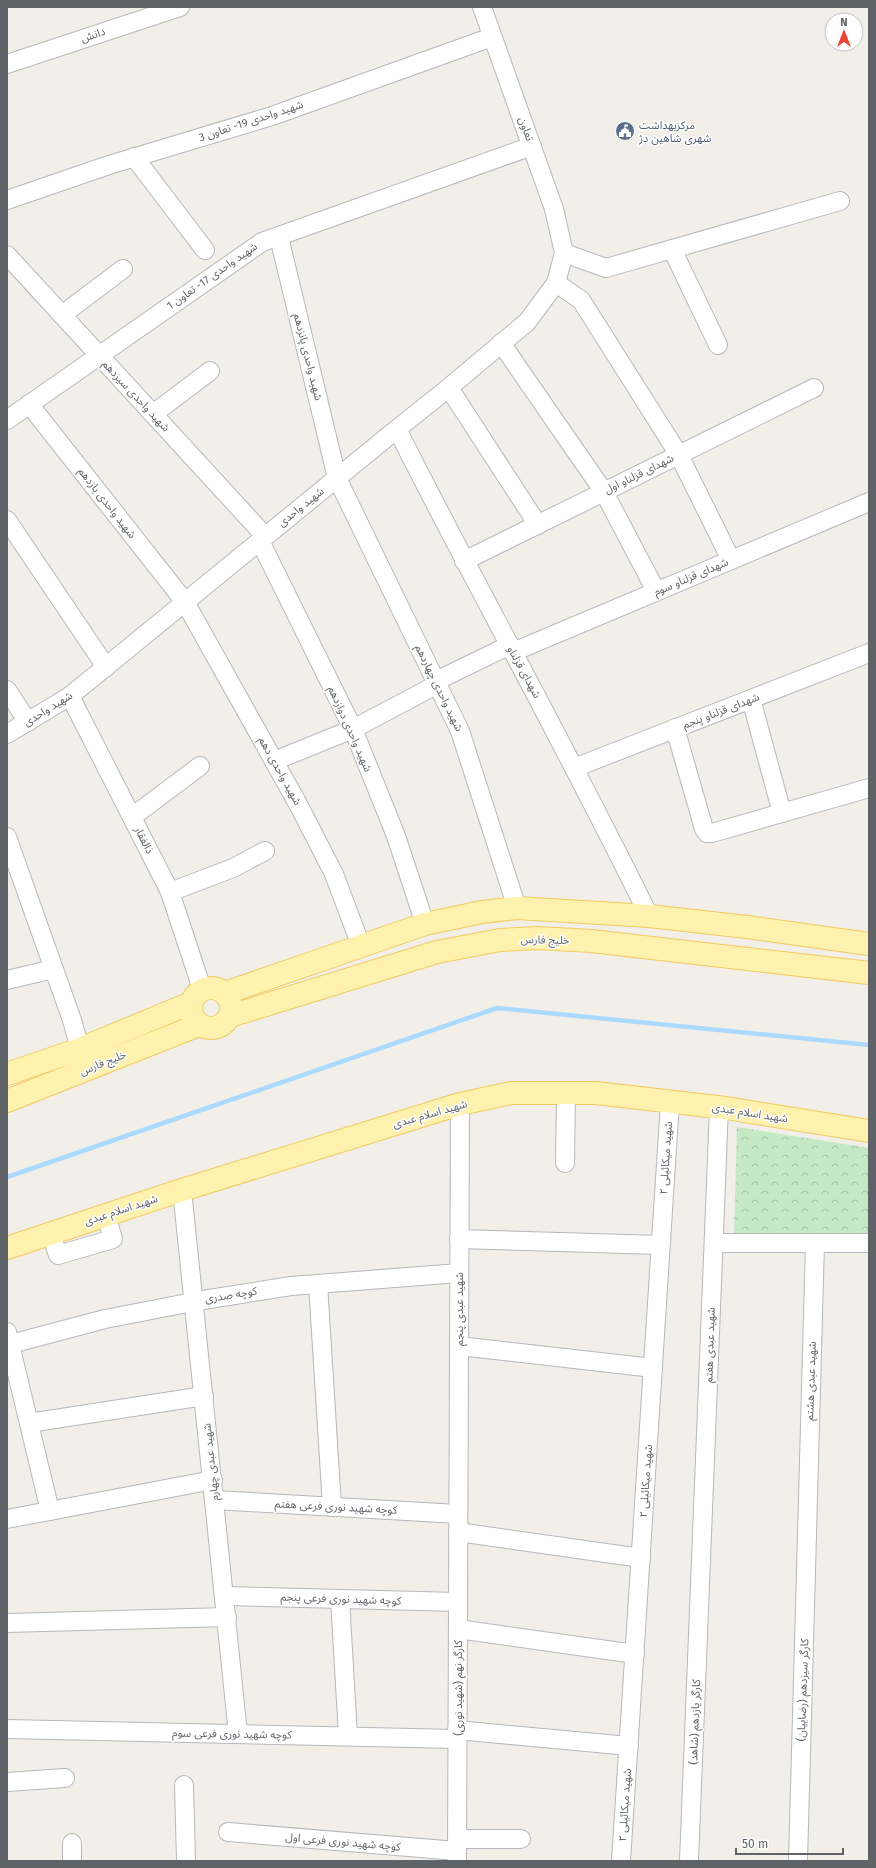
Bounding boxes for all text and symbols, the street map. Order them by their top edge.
north arrow [824,12,864,52]
text: N [840,16,848,29]
street label: دانش [79,25,107,45]
street label: شهید واحدی 19- تعاون 3 [197,98,305,144]
street label: تعاون [516,115,536,143]
place label: مرکزبهداشت شهری شاهین دژ [638,119,712,145]
public building icon: مرکزبهداشت شهری شاهین دژ [614,120,636,142]
street label: شهید واحدی 17- تعاون 1 [164,240,260,312]
street label: شهید واحدی پانزدهم [289,312,325,403]
street label: شهید واحدی سیزدهم [98,358,173,436]
street label: شهدای قزلناو اول [602,451,676,496]
street label: شهید واحدی یازدهم [74,465,139,542]
street label: شهید واحدی [275,484,327,529]
street label: شهدای قزلناو سوم [652,555,731,599]
street label: شهید واحدی چهاردهم [411,642,466,735]
street label: شهدای قزلناو [504,644,544,701]
street label: شهید واحدی دوازدهم [323,684,375,775]
street label: شهید واحدی [21,689,75,729]
street label: شهدای قزلناو پنجم [681,690,762,733]
street label: شهید واحدی دهم [254,735,304,809]
street label: ذالفقار [131,823,156,856]
street label: خلیج فارس [520,933,570,948]
street label: خلیج فارس [78,1048,129,1079]
street label: شهید اسلام عبدی [391,1097,469,1132]
street label: شهید اسلام عبدی [711,1101,789,1126]
street label: شهید میکائیلی ۲ [657,1121,675,1195]
street label: شهید اسلام عبدی [83,1192,160,1229]
street label: شهید عبدی پنجم [453,1272,468,1346]
street label: کوچه صدری [204,1284,259,1307]
street label: شهید عبدی هفتم [702,1307,720,1383]
street label: شهید عبدی هشتم [803,1341,821,1421]
street label: شهید عبدی چهارم [200,1422,223,1501]
street label: شهید میکائیلی ۲ [637,1444,655,1518]
street label: کوچه شهید نوری فرعی هفتم [274,1497,398,1519]
street label: کوچه شهید نوری فرعی پنجم [280,1590,402,1610]
street label: کارگر سیزدهم (رضاییان) [795,1638,813,1742]
street label: کارگر نهم (شهید نوری) [452,1640,467,1736]
street label: کارگر یازدهم (شاهد) [687,1679,705,1765]
street label: کوچه شهید نوری فرعی سوم [172,1726,292,1743]
street label: شهید میکائیلی ۲ [616,1768,634,1842]
street label: کوچه شهید نوری فرعی اول [285,1830,402,1855]
scale bar [736,1830,843,1856]
text: 50 m [742,1837,768,1851]

